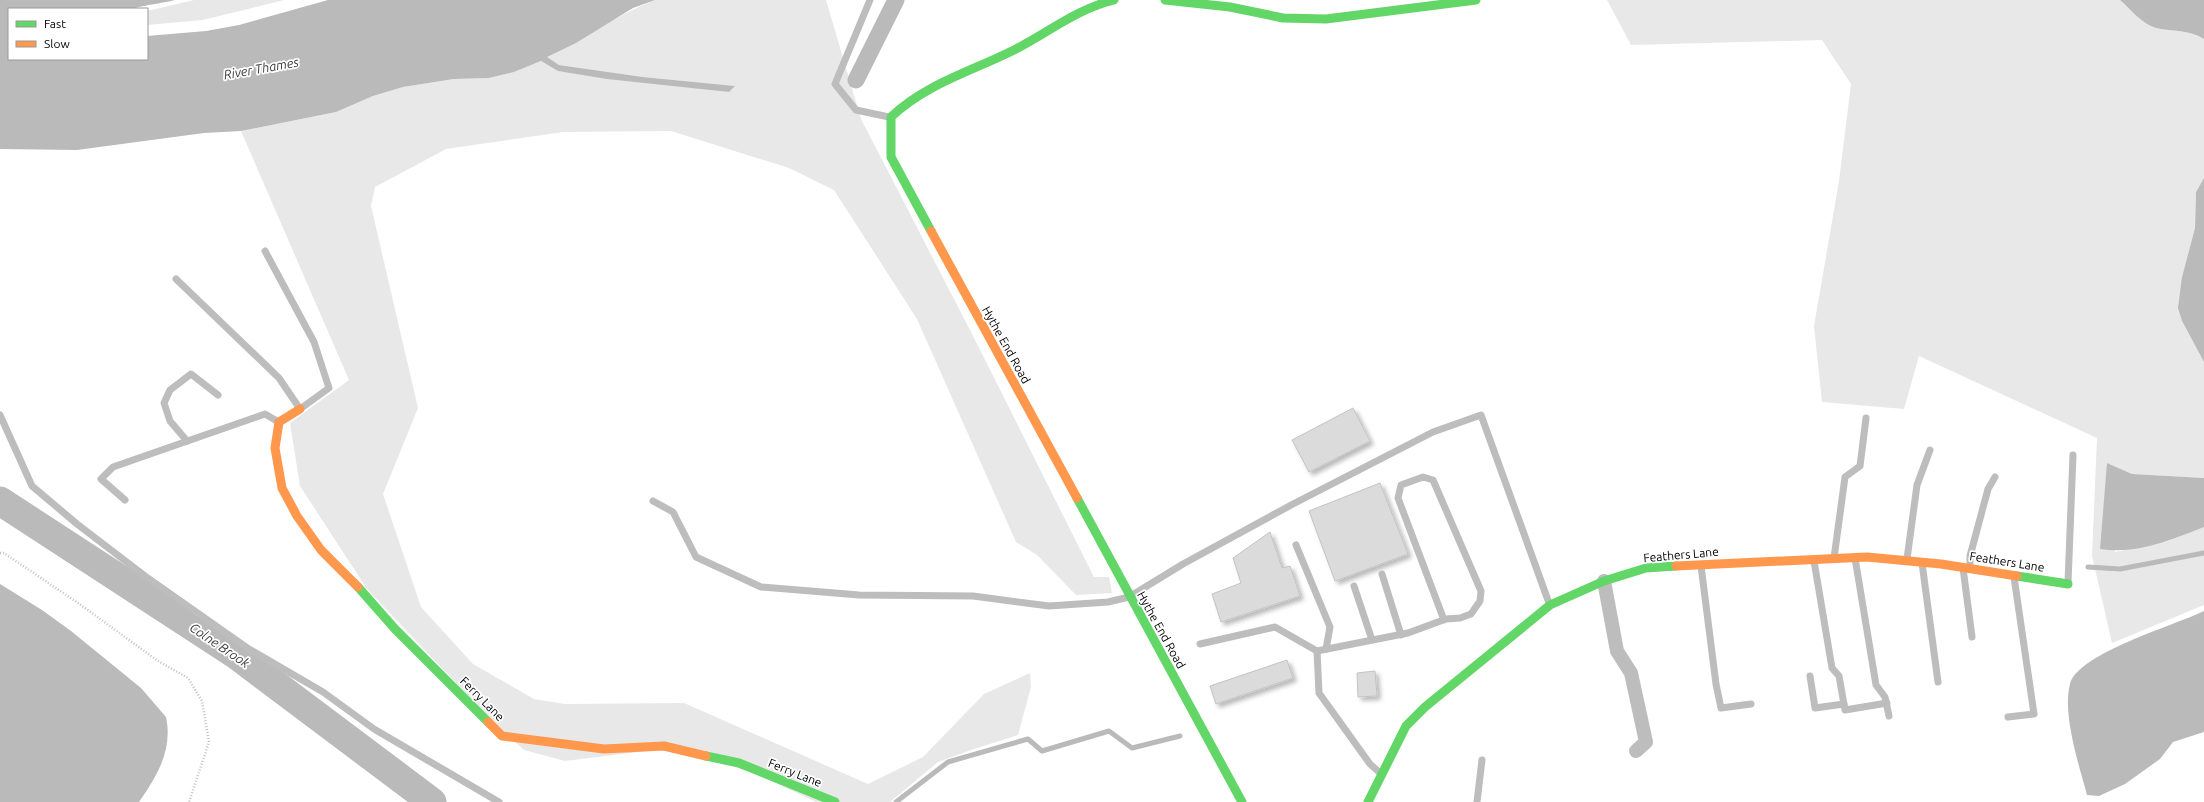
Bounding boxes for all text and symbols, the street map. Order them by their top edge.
legend [8,8,148,60]
text: Fast [44,17,66,30]
text: Slow [44,37,70,50]
water label: River Thames [222,54,300,81]
street label: Hythe End Road [980,304,1033,386]
street label: Feathers Lane [1643,545,1719,564]
street label: Feathers Lane [1969,549,2045,574]
street label: Hythe End Road [1135,589,1188,671]
water label: Colne Brook [187,620,253,670]
street label: Ferry Lane [458,674,507,723]
street label: Ferry Lane [767,756,824,789]

